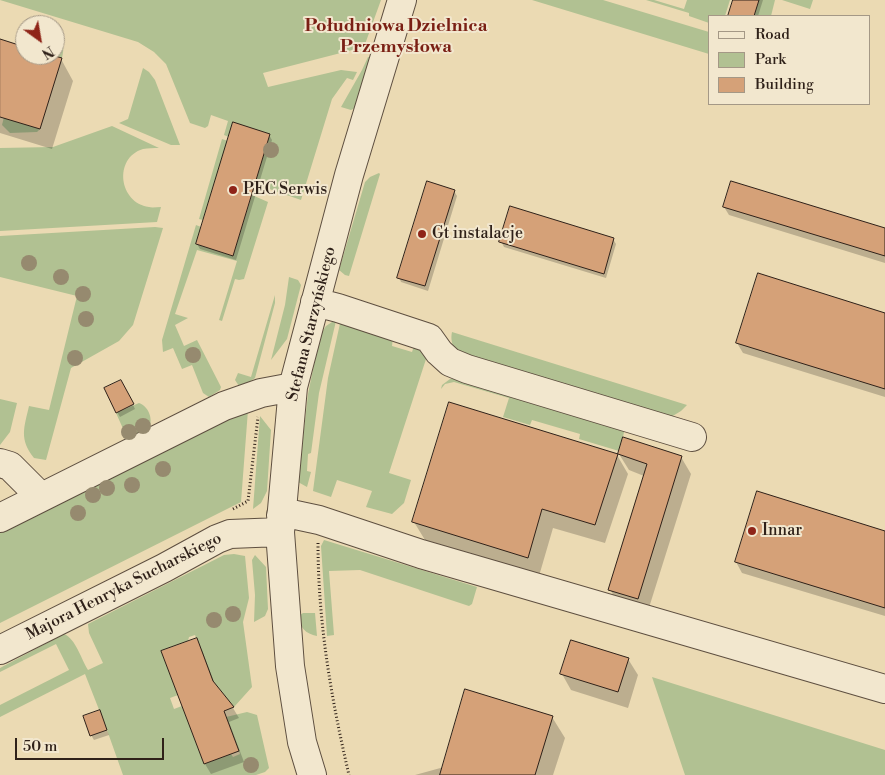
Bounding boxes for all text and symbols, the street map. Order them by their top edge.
north arrow [15,15,65,65]
legend [708,15,870,105]
district label: Południowa Dzielnica Przemysłowa [305,16,487,58]
text: Road [755,25,790,44]
text: N [38,41,57,62]
text: Park [755,50,786,69]
text: Building [755,75,814,94]
place label: PEC Serwis [243,180,327,200]
marker: PEC Serwis [227,184,239,196]
place label: Gt instalacje [432,224,523,244]
marker: Gt instalacje [416,228,428,240]
street label: Stefana Starzyńskiego [283,245,341,403]
place label: Innar [762,521,802,541]
marker: Innar [746,525,758,537]
street label: Majora Henryka Sucharskiego [23,529,225,645]
scale bar [18,728,166,760]
text: 50 m [23,737,57,756]

